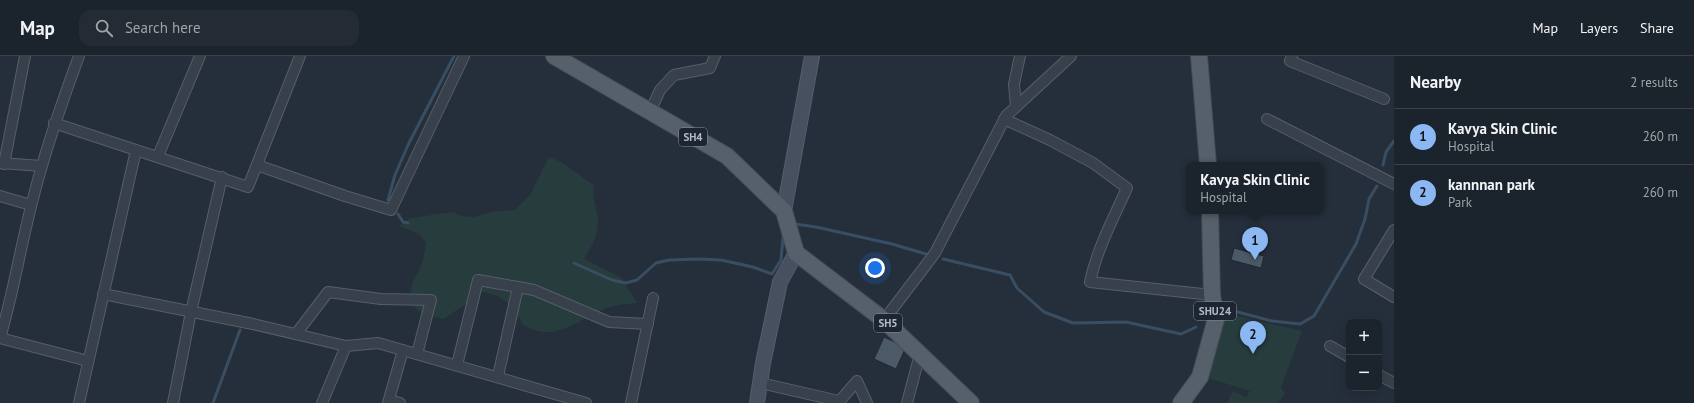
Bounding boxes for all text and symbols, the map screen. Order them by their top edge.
search box [79,10,359,46]
text: Map [20,16,55,40]
icon: search [93,17,115,39]
text: Search here [125,18,201,37]
text: Map [1532,19,1558,37]
text: Layers [1580,19,1618,37]
text: Share [1640,19,1674,37]
text: Nearby [1410,71,1461,93]
text: 2 results [1630,74,1678,91]
text: Kavya Skin Clinic [1448,119,1557,138]
road number: SH4 [679,128,707,146]
text: 1 [1419,128,1427,145]
text: 260 m [1643,128,1678,145]
text: Hospital [1448,138,1494,155]
popup [1186,162,1324,214]
text: Kavya Skin Clinic [1200,170,1310,189]
text: kannnan park [1448,175,1535,194]
text: 2 [1419,184,1427,201]
text: 260 m [1643,184,1678,201]
text: Hospital [1200,189,1247,206]
text: Park [1448,194,1472,211]
pin: 1 [1242,227,1268,260]
your location [865,258,885,278]
road number: SHU24 [1194,302,1236,320]
road number: SH5 [874,314,902,332]
map controls [1346,319,1382,391]
button: + [1346,319,1382,355]
pin: 2 [1240,321,1266,354]
button: − [1346,355,1382,391]

